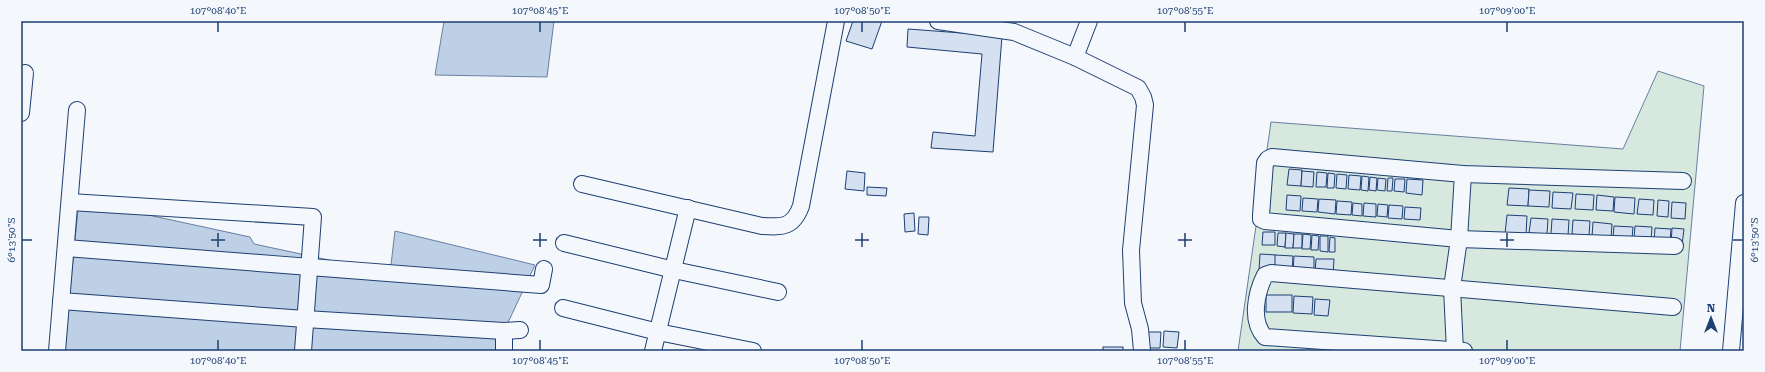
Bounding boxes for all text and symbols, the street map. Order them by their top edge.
text: 107°08'40"E [190,5,246,16]
text: 107°08'45"E [512,5,568,16]
text: 107°08'50"E [834,5,890,16]
text: 107°08'55"E [1157,5,1213,16]
text: 107°09'00"E [1479,5,1535,16]
text: 6°13'50"S [6,217,17,263]
text: 6°13'50"S [1749,217,1760,263]
north arrow [1691,298,1731,338]
text: N [1707,302,1716,315]
text: 107°08'40"E [190,355,246,366]
text: 107°08'45"E [512,355,568,366]
text: 107°08'50"E [834,355,890,366]
text: 107°08'55"E [1157,355,1213,366]
text: 107°09'00"E [1479,355,1535,366]

